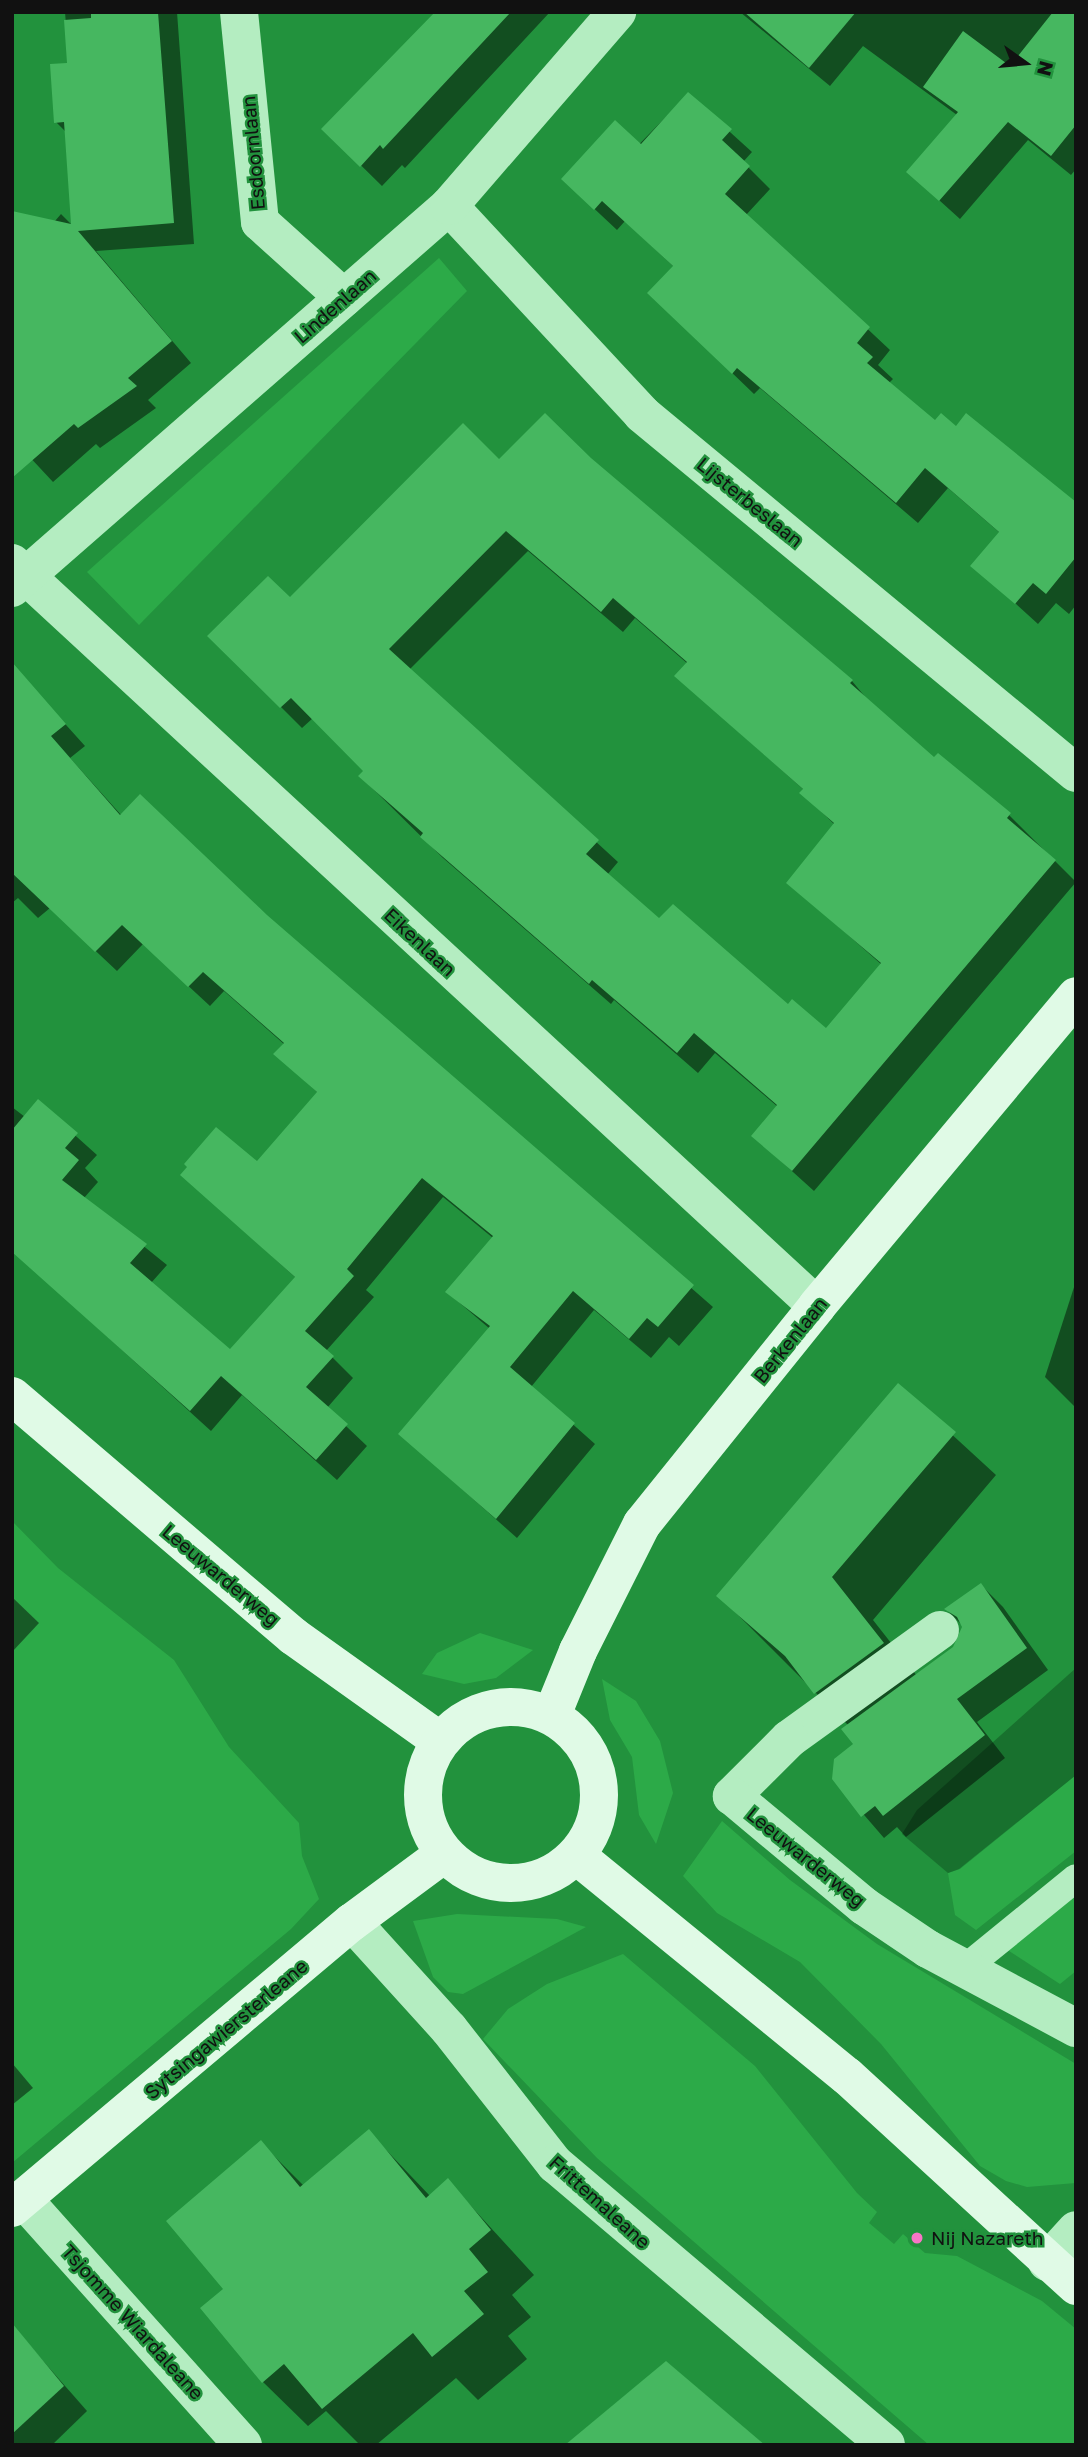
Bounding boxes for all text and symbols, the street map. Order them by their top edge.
north arrow [990,28,1060,98]
text: N [1033,59,1059,79]
street label: Esdoornlaan [237,95,269,211]
street label: Lindenlaan [289,264,381,348]
street label: Lijsterbeslaan [693,453,807,551]
street label: Eikenlaan [380,903,460,981]
street label: Berkenlaan [749,1293,831,1387]
street label: Leeuwarderweg [158,1519,284,1631]
street label: Leeuwarderweg [742,1802,870,1912]
street label: Sytsingawiersterleane [140,1954,312,2104]
street label: Frittemaleane [545,2151,655,2253]
place label: Nij Nazareth [931,2227,1043,2249]
marker: Nij Nazareth [909,2230,925,2246]
street label: Tsjomme Wiardaleane [57,2240,209,2404]

